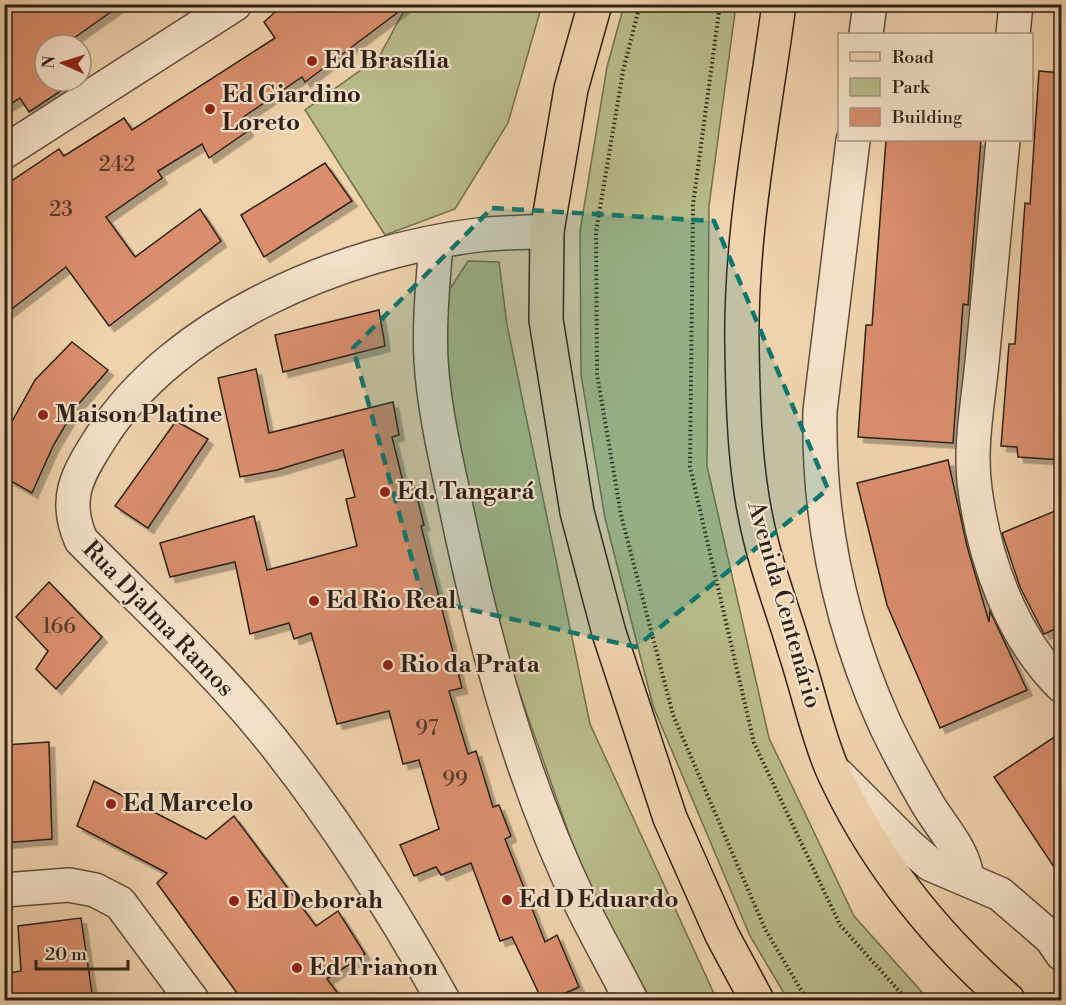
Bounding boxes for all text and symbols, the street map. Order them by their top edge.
north arrow [33,33,93,93]
legend [838,33,1033,141]
place label: Ed Brasília [324,46,450,76]
text: Road [892,46,935,69]
marker: Ed Brasília [305,54,319,68]
text: N [39,55,59,69]
text: Park [892,76,931,99]
place label: Ed Giardino Loreto [222,80,361,138]
marker: Ed Giardino Loreto [203,102,217,116]
text: Building [891,106,963,129]
house number: 242 [99,152,135,178]
house number: 23 [49,197,73,223]
place label: Maison Platine [55,400,222,430]
marker: Maison Platine [36,408,50,422]
place label: Ed. Tangará [397,477,535,507]
marker: Ed. Tangará [378,485,392,499]
street label: Avenida Centenário [740,497,828,712]
street label: Rua Djalma Ramos [76,535,240,703]
place label: Ed Rio Real [326,586,456,616]
marker: Ed Rio Real [307,594,321,608]
house number: 166 [42,614,76,640]
place label: Rio da Prata [400,650,541,680]
marker: Rio da Prata [381,658,395,672]
house number: 97 [415,716,439,742]
house number: 99 [442,767,468,793]
place label: Ed Marcelo [123,789,253,819]
marker: Ed Marcelo [104,797,118,811]
place label: Ed D Eduardo [519,885,679,915]
place label: Ed Deborah [246,886,383,916]
marker: Ed D Eduardo [500,893,514,907]
marker: Ed Deborah [227,894,241,908]
scale bar [36,933,128,971]
text: 20 m [45,943,87,966]
place label: Ed Trianon [309,953,438,983]
marker: Ed Trianon [290,961,304,975]

